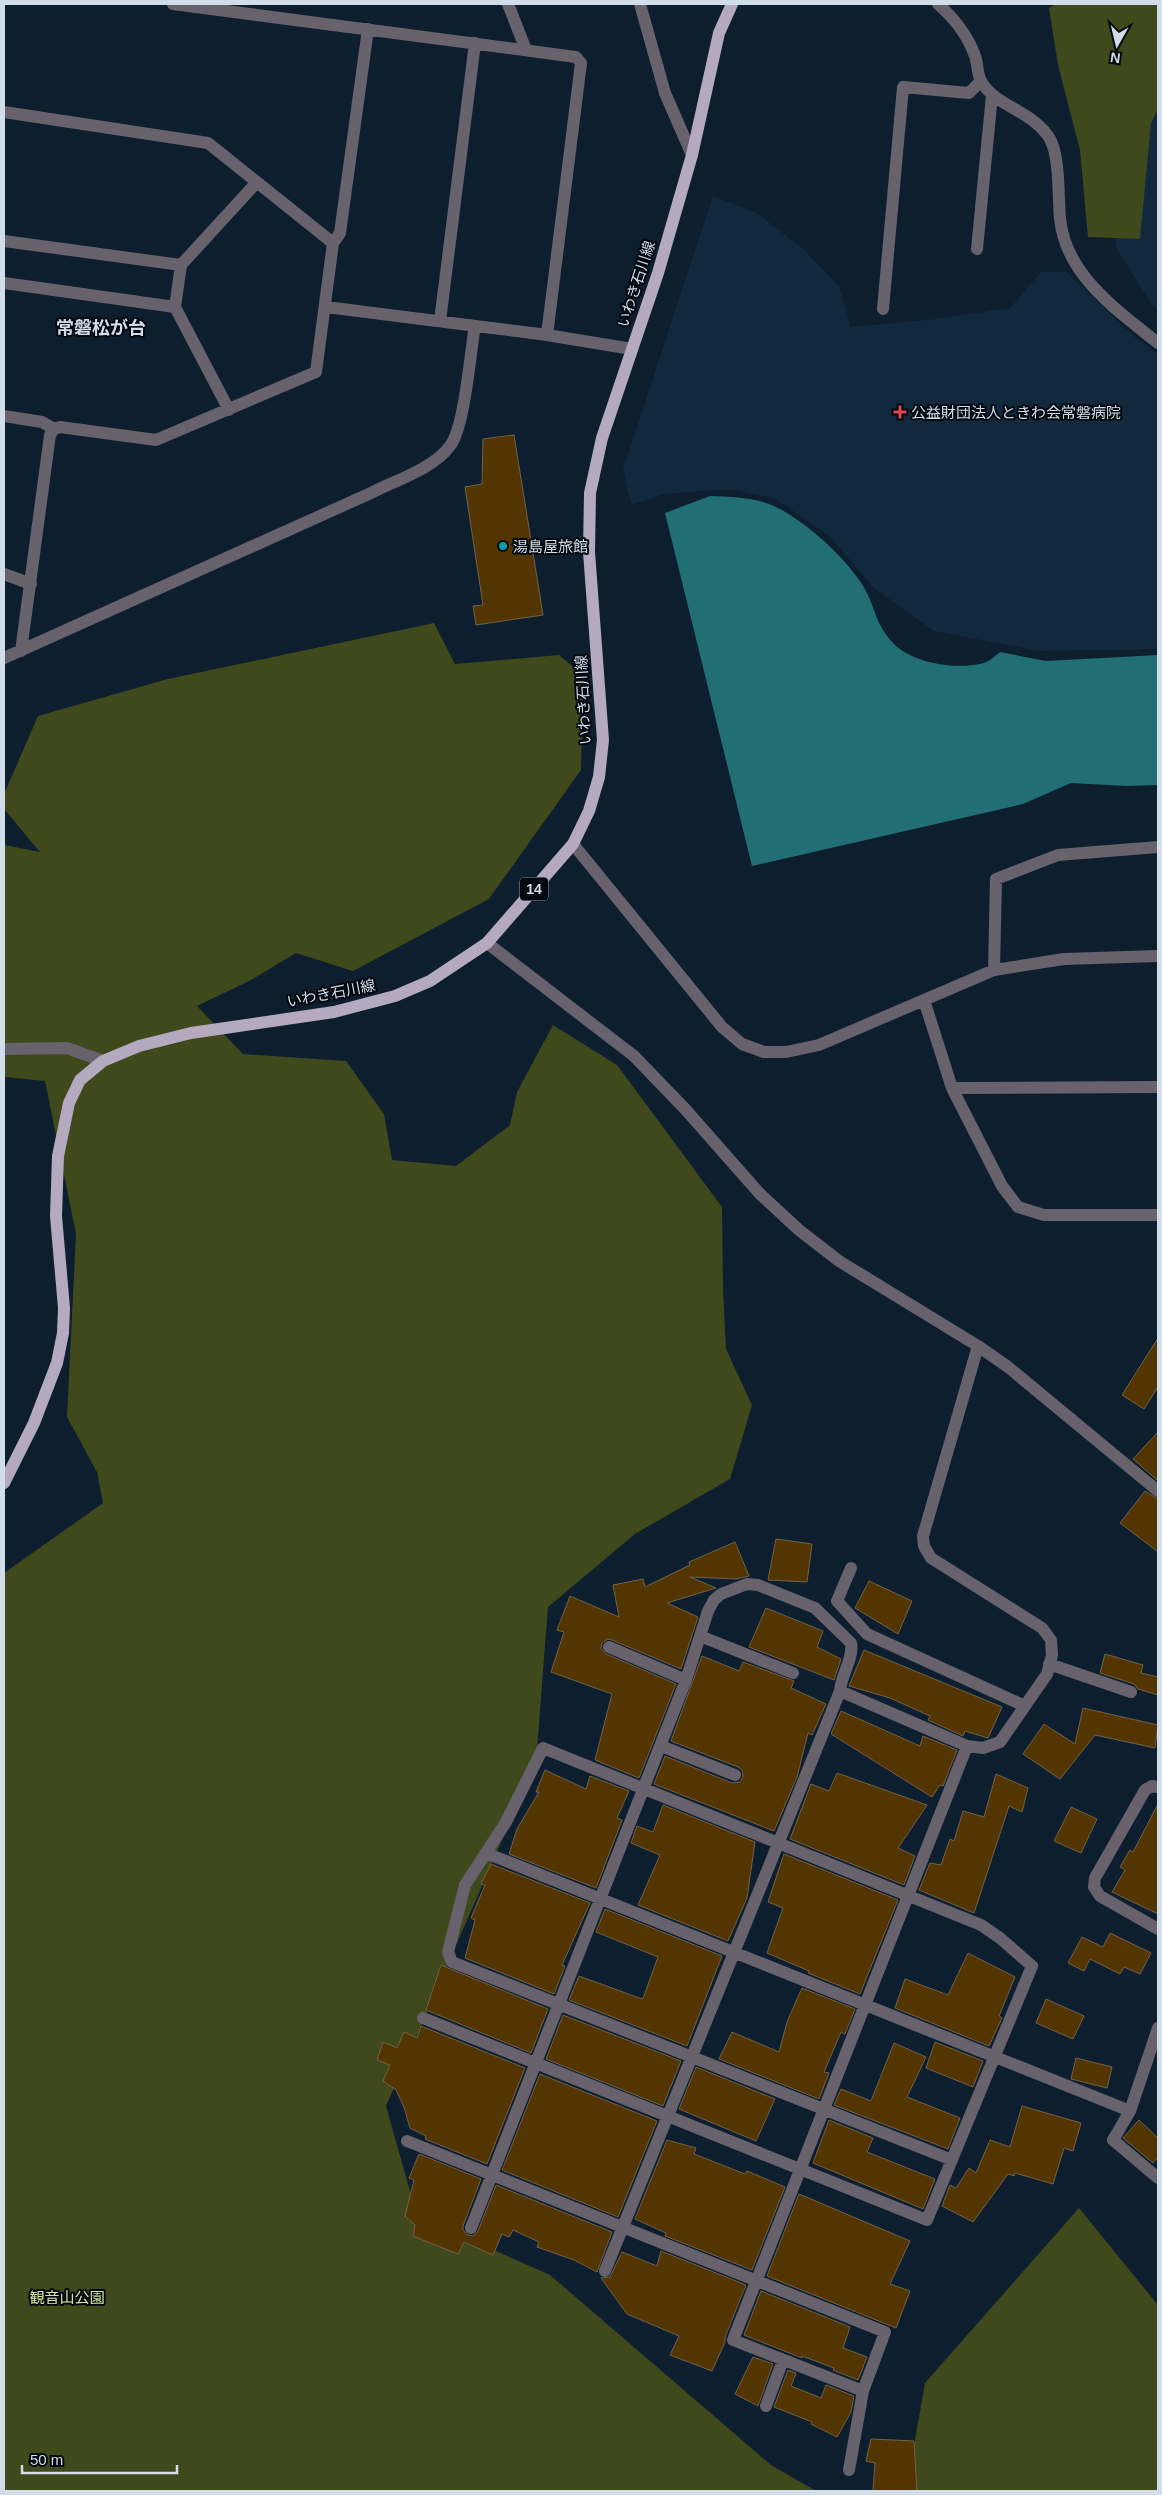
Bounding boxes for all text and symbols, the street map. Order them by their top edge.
north arrow [1092,20,1142,70]
text: N [1109,49,1121,67]
street label: いわき石川線 [614,239,658,329]
district label: 常磐松が台 [56,318,146,338]
place label: 公益財団法人ときわ会常磐病院 [911,404,1121,421]
marker: 公益財団法人ときわ会常磐病院 [893,405,907,419]
place label: 湯島屋旅館 [513,538,588,555]
marker: 湯島屋旅館 [497,540,509,552]
street label: いわき石川線 [572,655,594,745]
road number: 14 [520,878,548,901]
street label: いわき石川線 [285,976,377,1010]
park label: 観音山公園 [29,2289,105,2306]
scale bar [22,2442,178,2474]
text: 50 m [30,2451,63,2468]

